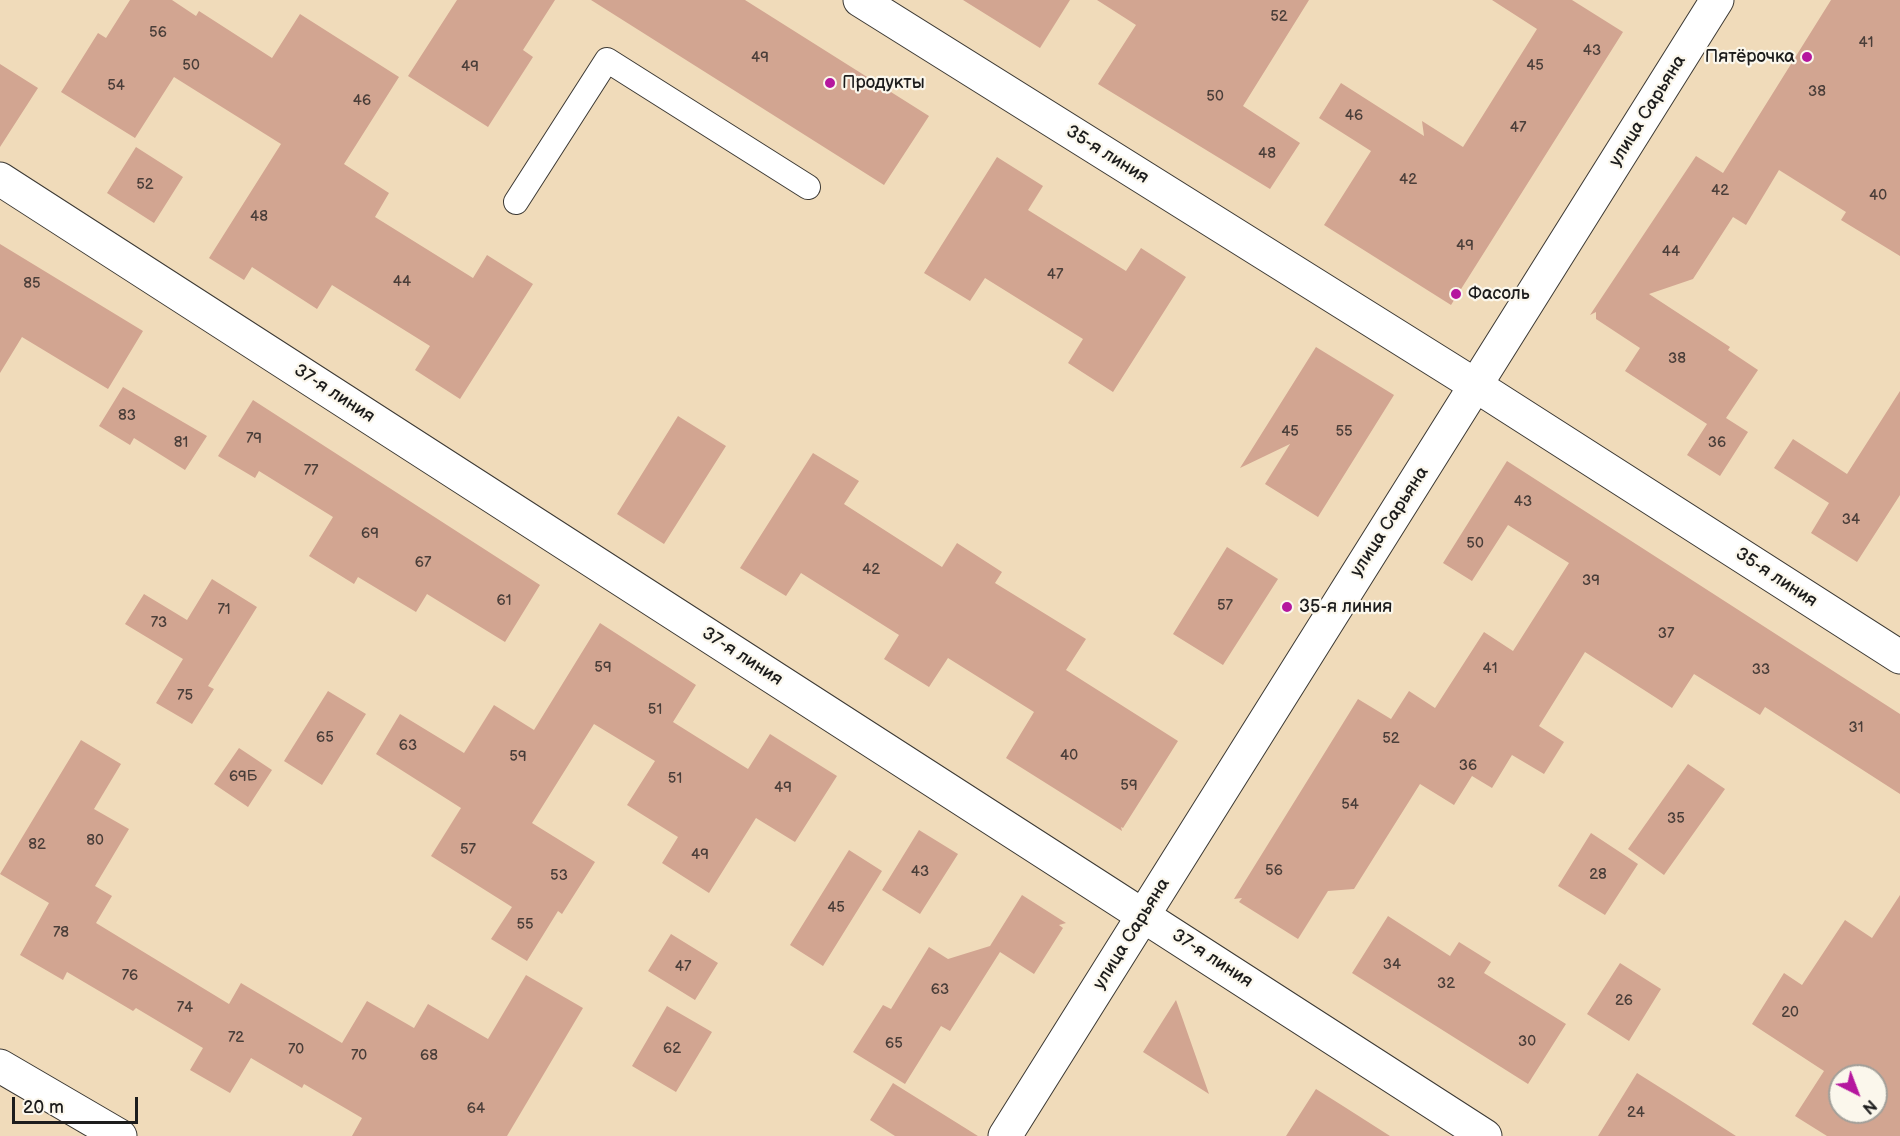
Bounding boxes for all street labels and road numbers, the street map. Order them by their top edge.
street label: улица Сарьяна [1605,51,1691,171]
street label: 35-я линия [1062,121,1152,189]
street label: 37-я линия [290,360,378,428]
street label: улица Сарьяна [1346,463,1434,581]
street label: 35-я линия [1731,544,1821,612]
street label: 37-я линия [698,623,786,691]
street label: улица Сарьяна [1089,874,1175,994]
street label: 37-я линия [1168,925,1256,993]

